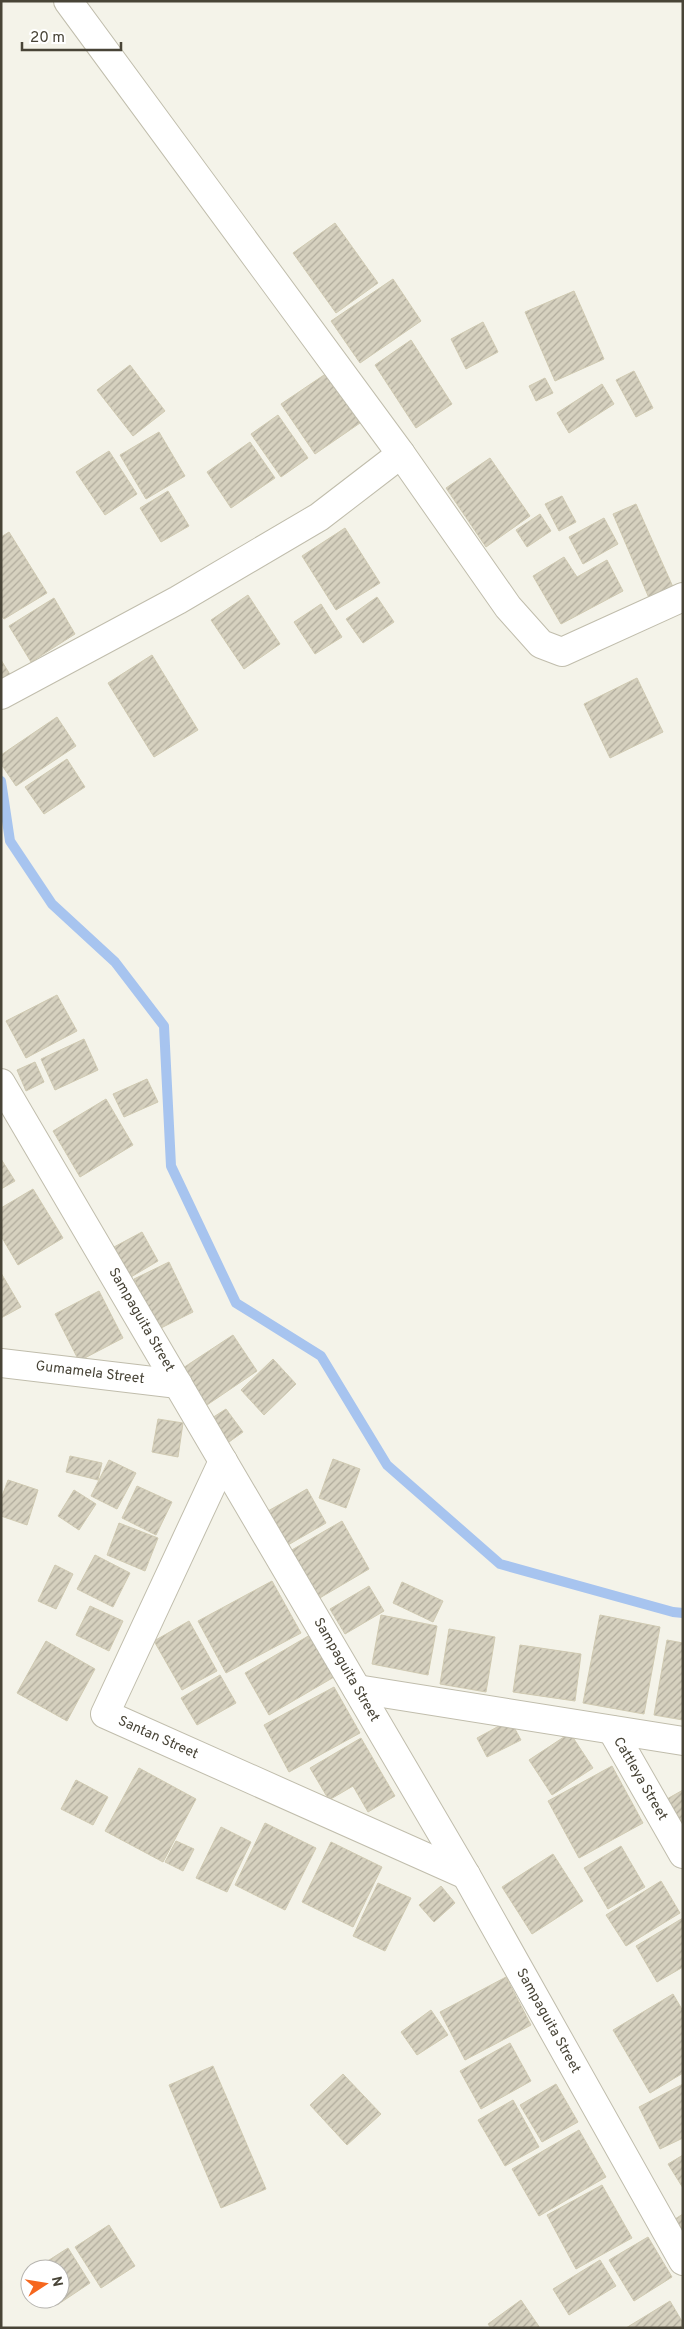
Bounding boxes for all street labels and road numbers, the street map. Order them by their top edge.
street label: Sampaguita Street [104,1265,178,1375]
street label: Gumamela Street [35,1358,145,1388]
street label: Sampaguita Street [309,1615,383,1725]
street label: Santan Street [115,1713,201,1763]
street label: Cattleya Street [609,1734,671,1824]
street label: Sampaguita Street [512,1966,584,2076]

